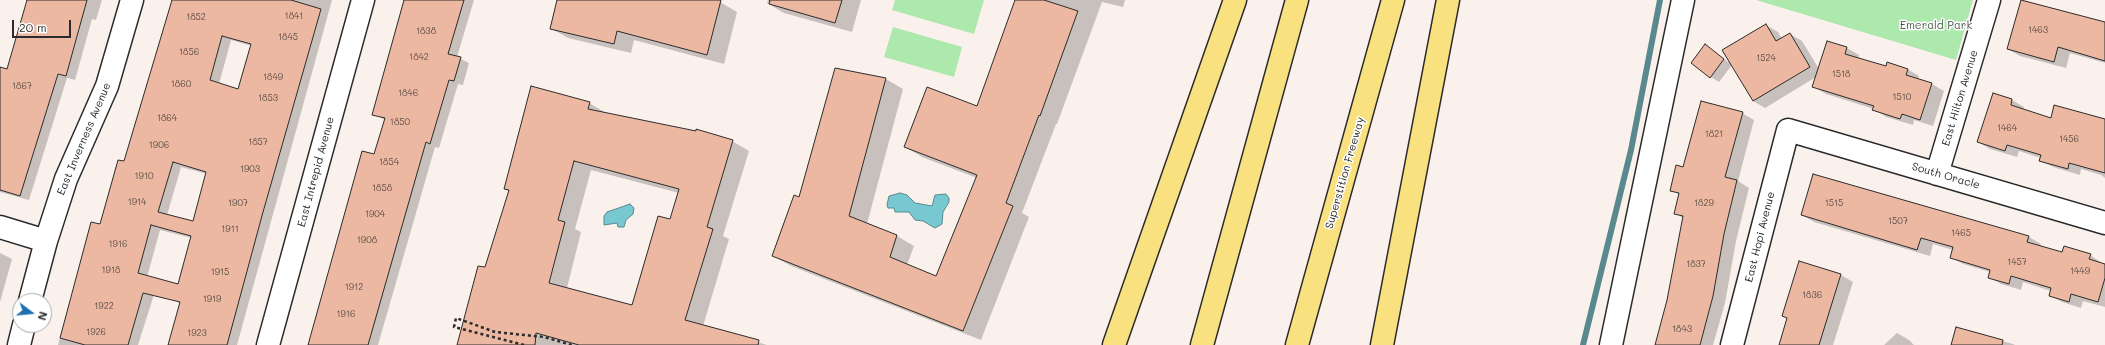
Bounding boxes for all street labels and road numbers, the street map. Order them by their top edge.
street label: East Hilton Avenue [1939,48,1981,148]
street label: East Inverness Avenue [54,81,114,197]
street label: East Intrepid Avenue [295,115,337,229]
street label: Superstition Freeway [1323,116,1367,230]
street label: South Oracle [1910,160,1982,192]
street label: East Hopi Avenue [1742,190,1778,284]

